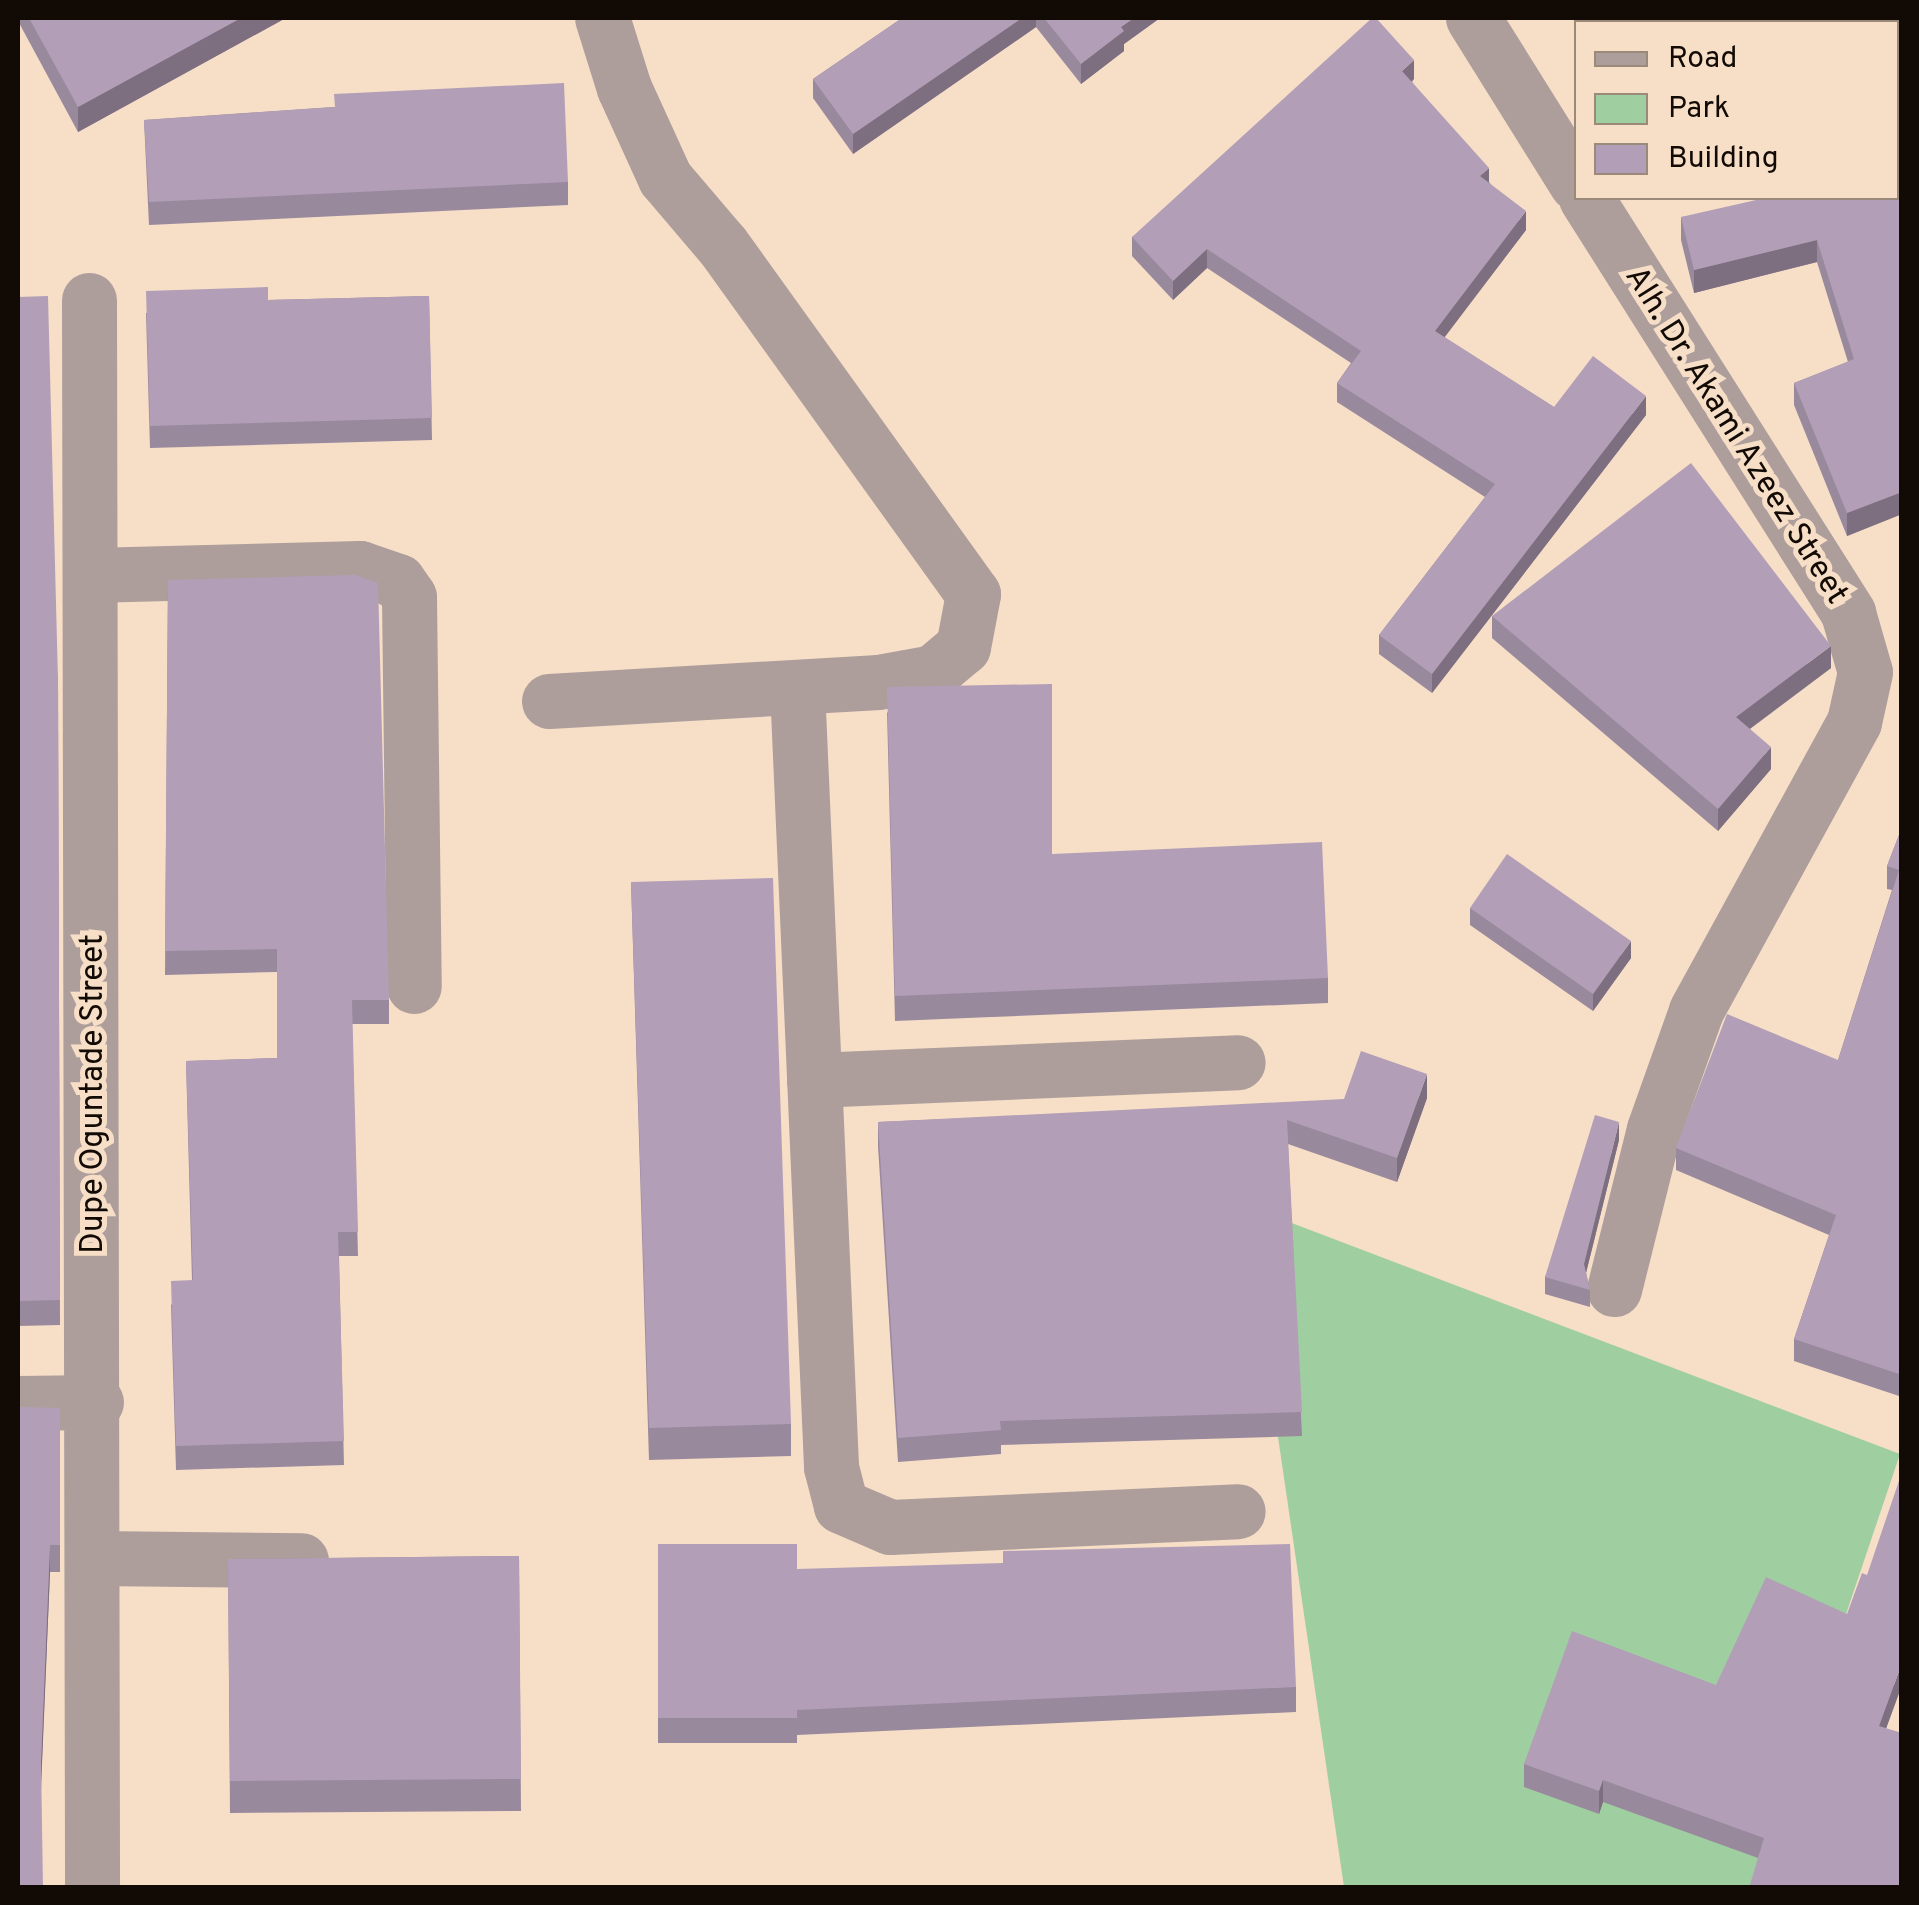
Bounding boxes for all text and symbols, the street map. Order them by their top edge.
legend [1574,20,1899,200]
text: Road [1668,41,1737,78]
text: Park [1668,91,1730,128]
text: Building [1668,141,1779,178]
street label: Alh. Dr. Akami Azeez Street [1615,259,1855,613]
street label: Dupe Oguntade Street [75,934,113,1254]

